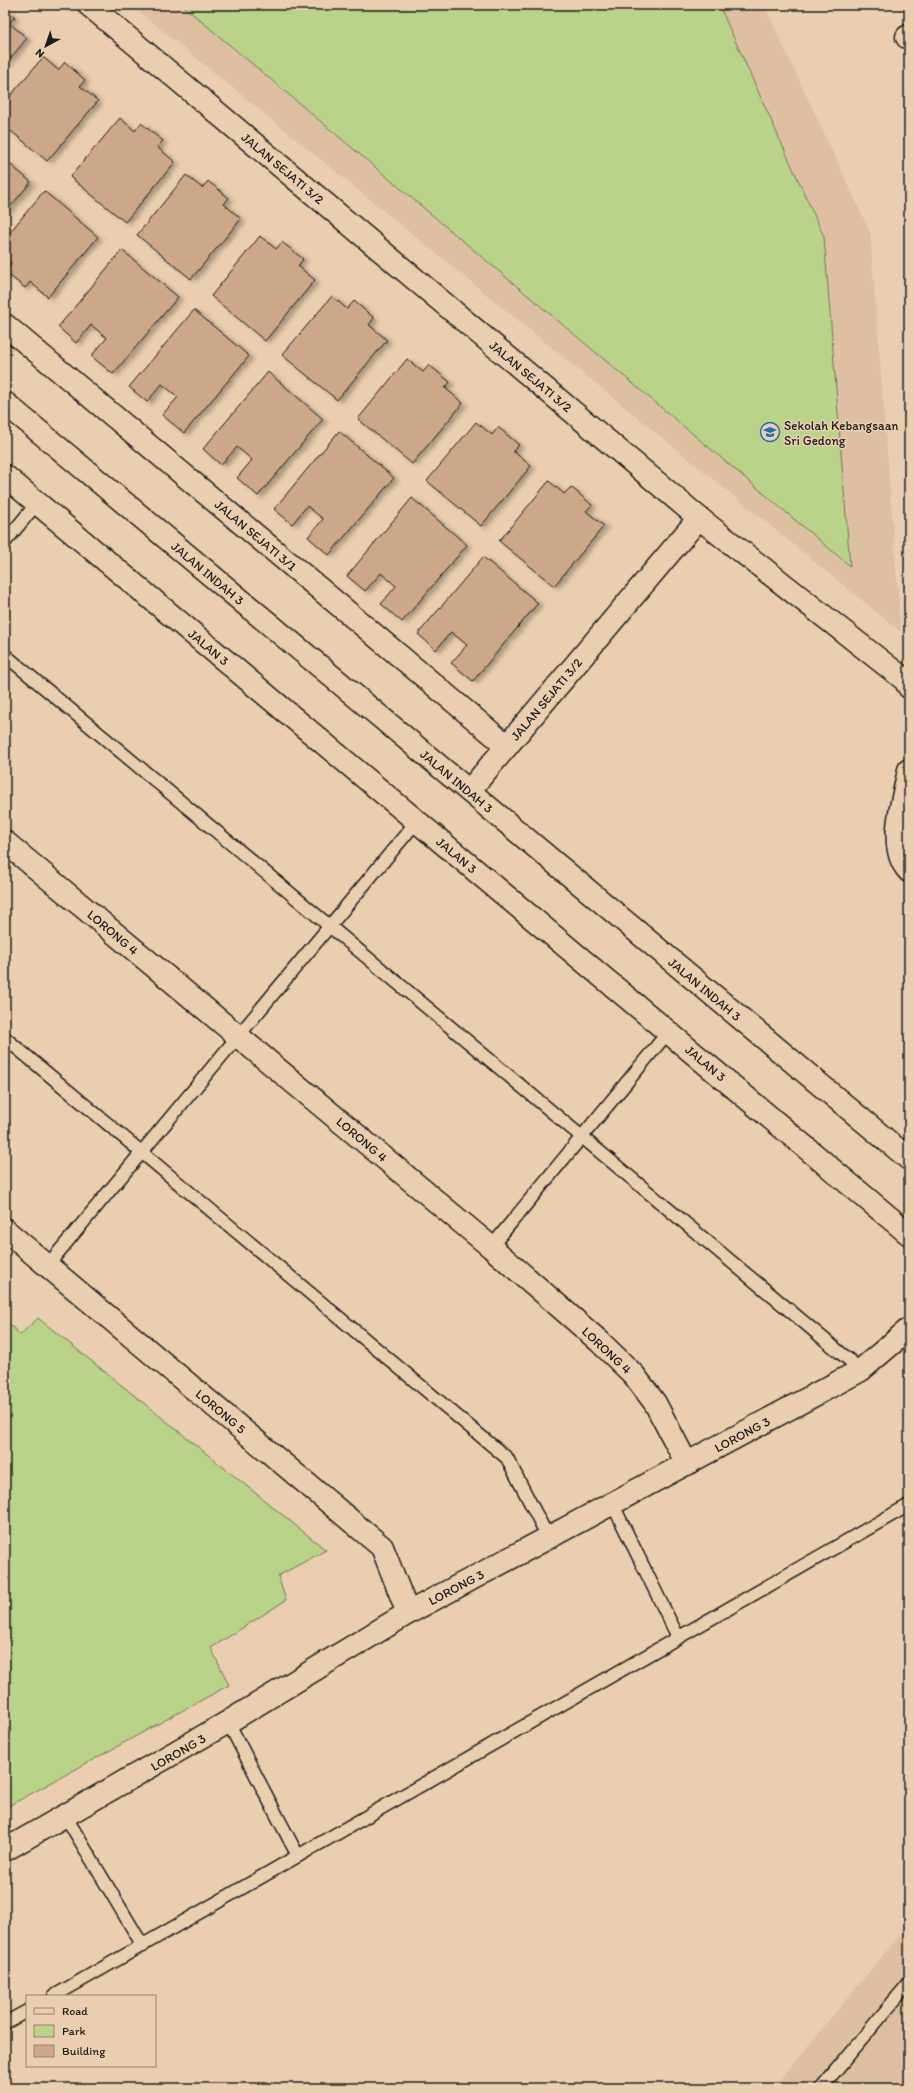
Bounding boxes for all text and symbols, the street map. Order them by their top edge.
north arrow [26,26,66,66]
text: N [33,46,47,61]
street label: JALAN SEJATI 3/2 [238,130,327,207]
street label: JALAN SEJATI 3/2 [486,338,575,415]
place label: Sekolah Kebangsaan Sri Gedong [784,418,899,448]
school or university icon: Sekolah Kebangsaan Sri Gedong [759,421,781,443]
street label: JALAN SEJATI 3/1 [212,497,300,574]
street label: JALAN INDAH 3 [168,539,247,608]
street label: JALAN 3 [185,626,232,669]
street label: JALAN SEJATI 3/2 [508,655,585,744]
street label: JALAN INDAH 3 [417,747,496,816]
street label: JALAN 3 [433,834,480,877]
street label: LORONG 4 [84,907,141,958]
street label: JALAN INDAH 3 [665,955,744,1024]
street label: JALAN 3 [682,1042,729,1085]
street label: LORONG 4 [333,1114,390,1165]
street label: LORONG 4 [579,1324,634,1377]
street label: LORONG 5 [193,1386,249,1437]
street label: LORONG 3 [712,1413,773,1455]
street label: LORONG 3 [426,1566,487,1608]
street label: LORONG 3 [148,1731,208,1774]
legend [26,1995,156,2067]
text: Road [62,2004,88,2018]
text: Park [62,2024,86,2038]
text: Building [62,2044,106,2058]

